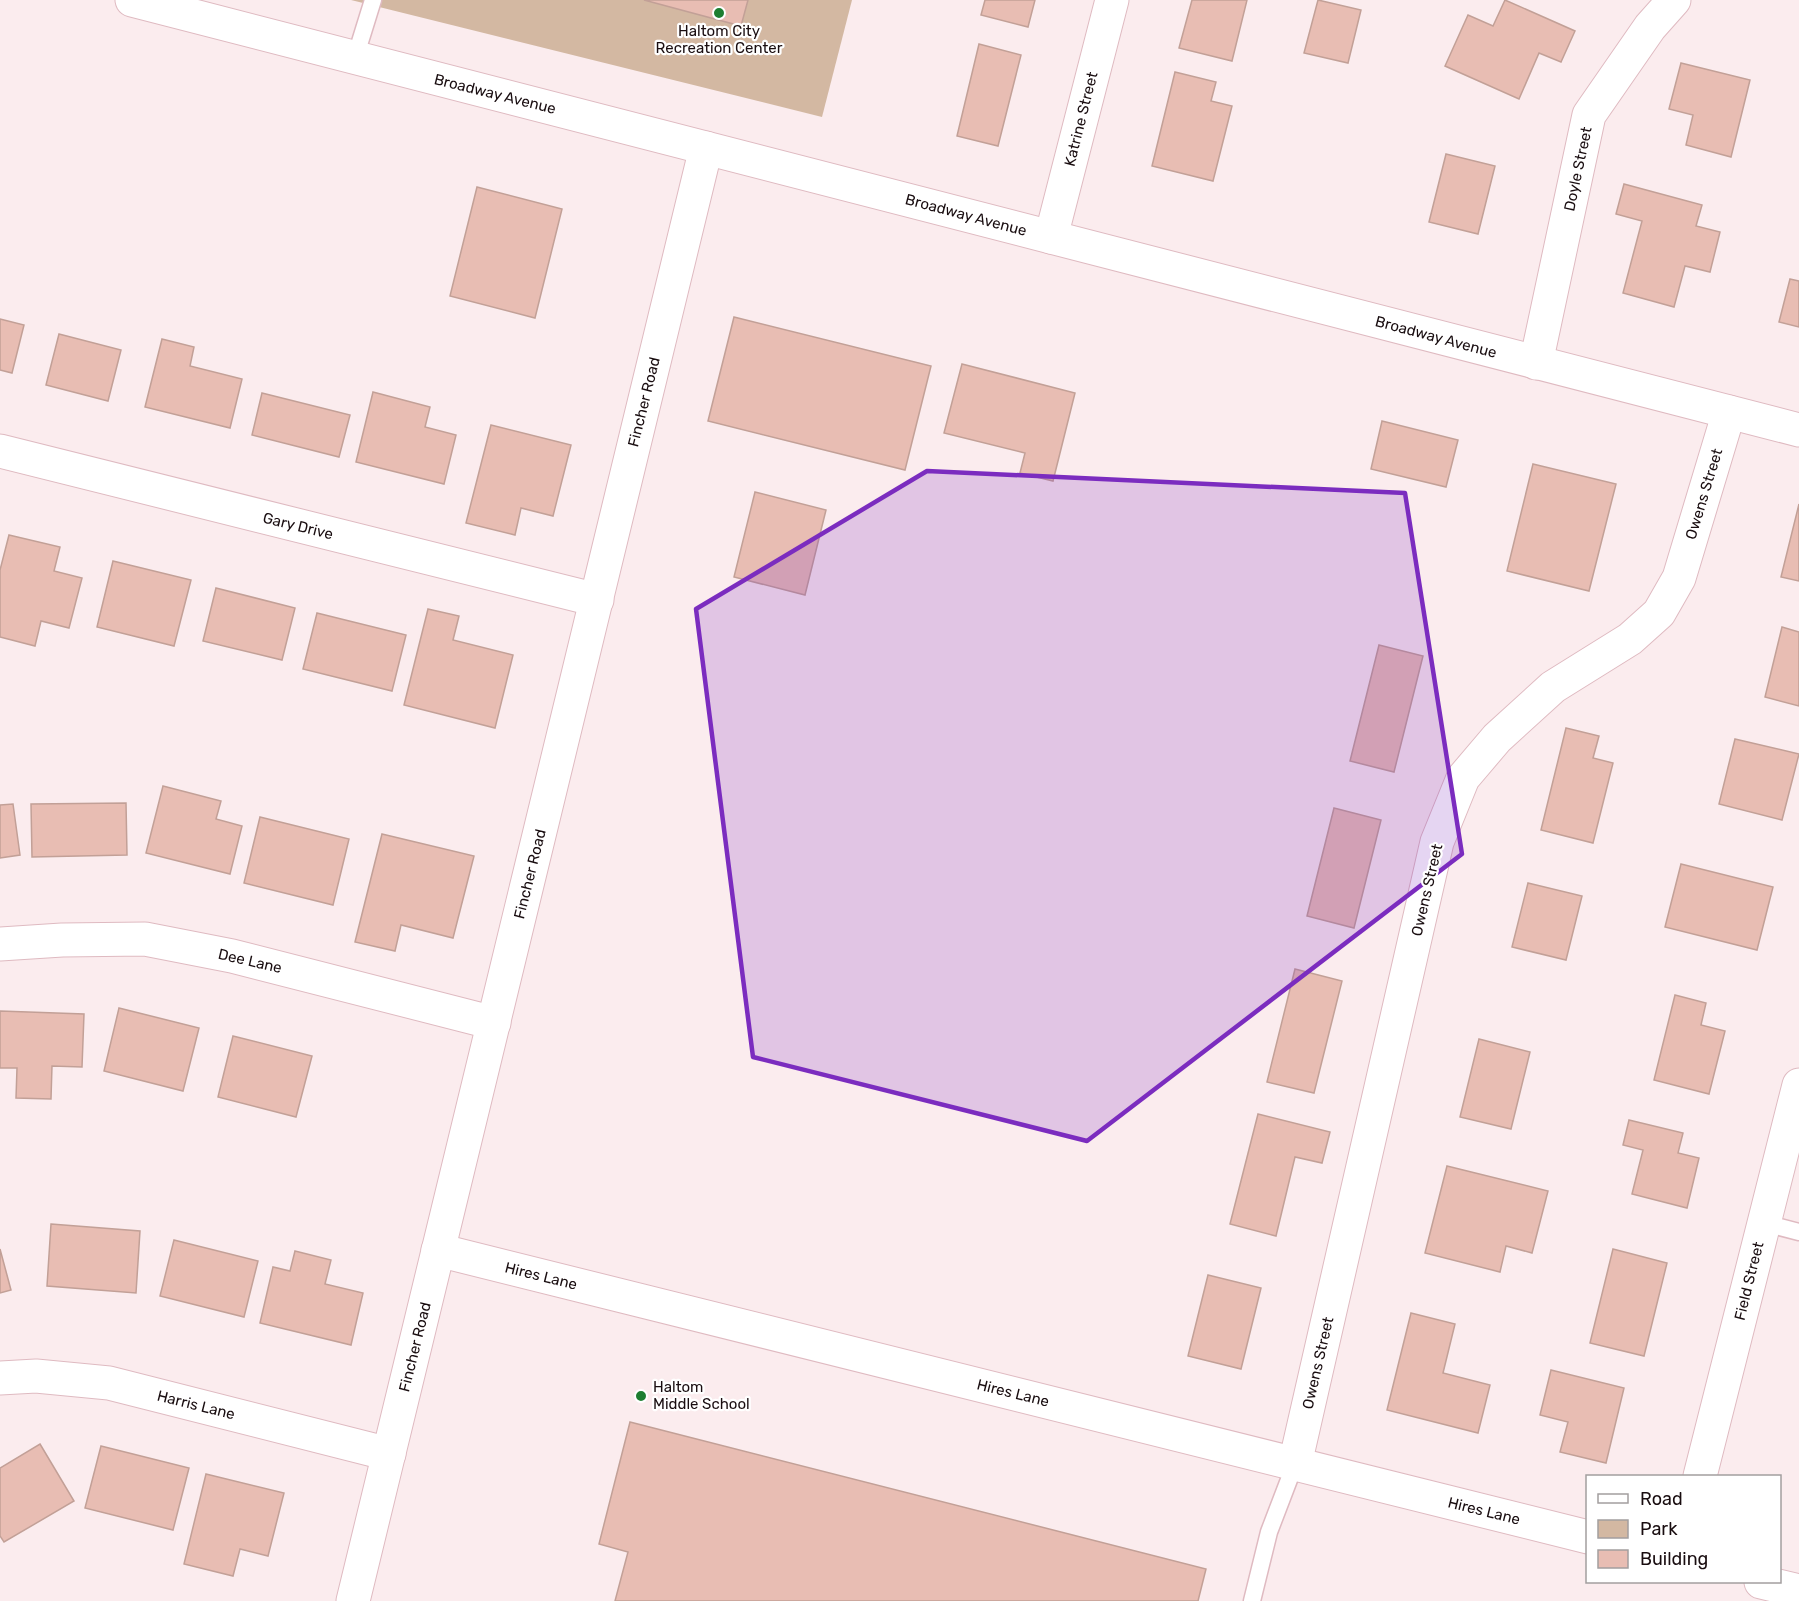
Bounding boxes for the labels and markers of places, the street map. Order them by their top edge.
marker: Haltom City Recreation Center [712,6,726,20]
place label: Haltom City Recreation Center [656,22,783,57]
place label: Haltom Middle School [653,1378,750,1413]
marker: Haltom Middle School [634,1389,648,1403]

